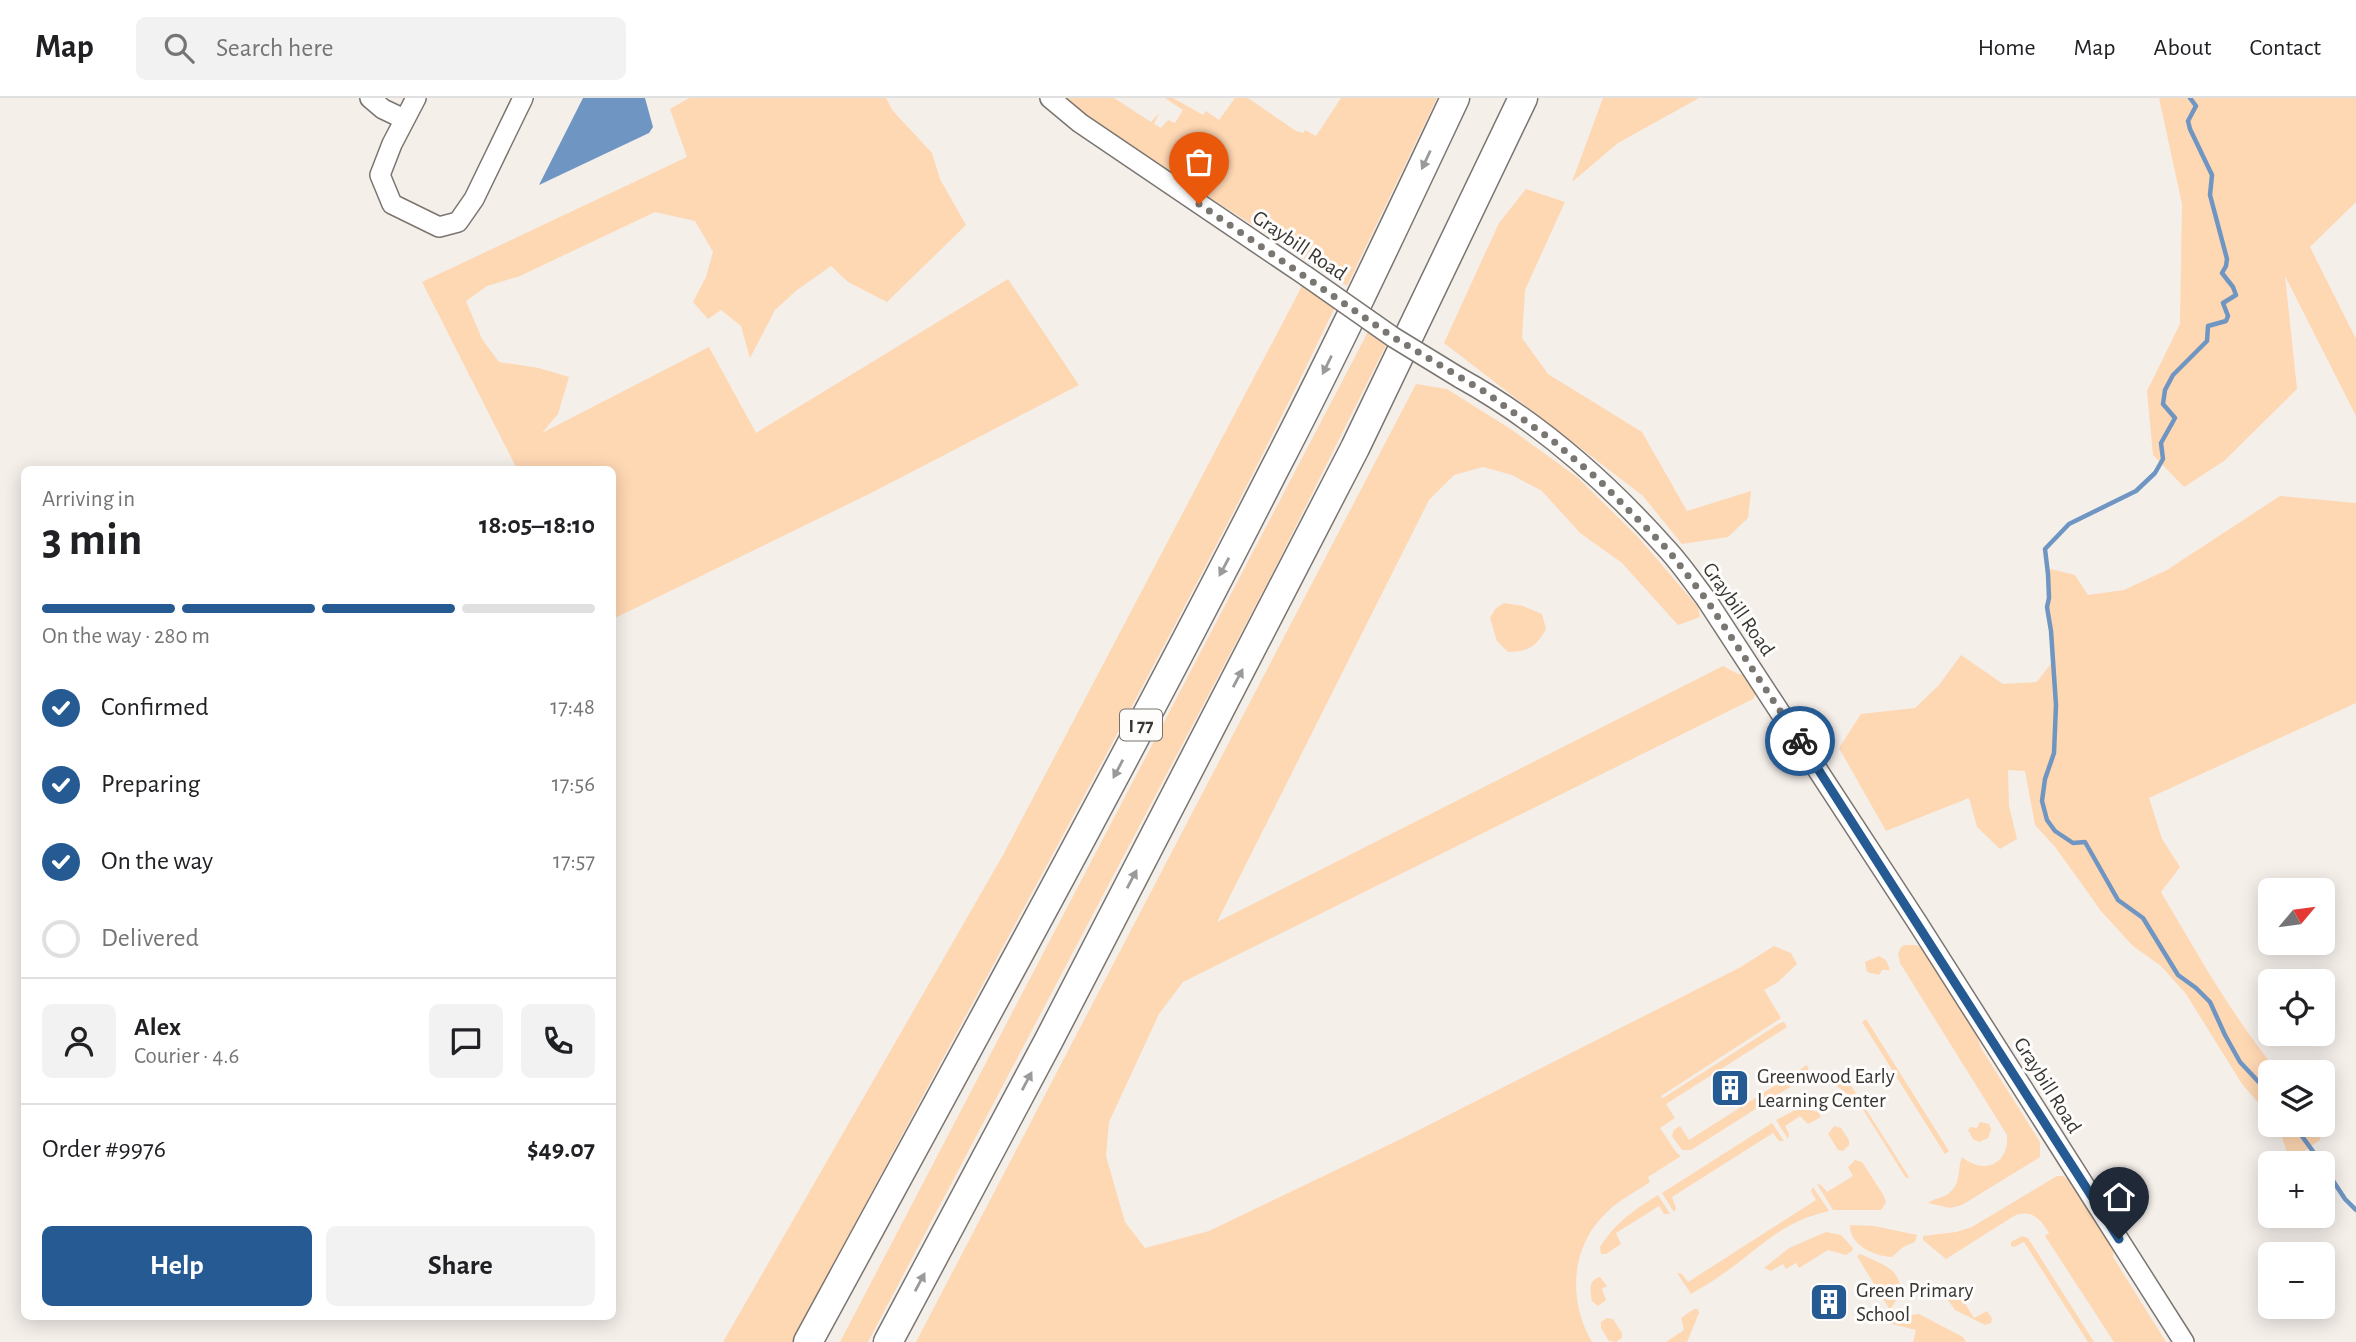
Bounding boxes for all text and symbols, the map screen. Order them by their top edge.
search box [136,17,626,80]
icon: search [160,29,198,67]
text: Map [35,31,94,64]
text: Search here [216,35,334,61]
text: Home [1978,36,2036,60]
text: Map [2074,36,2116,60]
text: About [2154,36,2211,60]
text: Contact [2249,36,2321,60]
pin [1169,132,1229,204]
icon: bag [1180,143,1218,181]
one-way arrow [1420,150,1432,170]
street label: Graybill Road [1249,206,1351,285]
one-way arrow [1321,355,1332,375]
text: Arriving in [42,488,135,511]
text: 18:05–18:10 [479,512,595,538]
text: 3 min [42,517,142,563]
one-way arrow [1218,557,1229,577]
street label: Graybill Road [1699,559,1778,660]
text: On the way · 280 m [42,625,210,648]
one-way arrow [1231,667,1243,687]
icon: check [42,689,80,727]
text: Confirmed [101,694,209,720]
text: 17:48 [550,696,595,719]
courier [1765,706,1835,776]
road number: I 77 [1120,710,1162,740]
icon: bike [1781,722,1819,760]
one-way arrow [1112,759,1124,779]
icon: check [42,766,80,804]
text: Preparing [101,771,200,797]
text: 17:56 [552,773,595,796]
icon: check [42,843,80,881]
text: On the way [101,848,213,874]
text: 17:57 [553,850,595,873]
one-way arrow [1126,869,1138,889]
north arrow [2258,878,2334,956]
map controls [2258,878,2335,1319]
text: Delivered [101,925,199,951]
button: locate [2258,969,2335,1046]
button: person [42,1004,116,1078]
button: chat [429,1004,503,1078]
button: phone [521,1004,595,1078]
text: Alex [134,1014,181,1040]
street label: Graybill Road [2010,1034,2085,1137]
text: Courier · 4.6 [134,1045,239,1068]
button: layers [2258,1060,2335,1137]
place label: Greenwood Early Learning Center [1757,1066,1895,1111]
building icon: Greenwood Early Learning Center [1709,1067,1751,1109]
one-way arrow [1021,1071,1033,1091]
text: Order #9976 [42,1136,166,1162]
text: $49.07 [527,1136,595,1162]
button: + [2258,1151,2335,1228]
pin [2089,1167,2149,1239]
icon: home [2100,1178,2138,1216]
button: Help [42,1226,312,1306]
button: Share [326,1226,595,1306]
button: − [2258,1242,2335,1319]
one-way arrow [915,1272,926,1292]
place label: Green Primary School [1856,1280,1973,1325]
building icon: Green Primary School [1808,1281,1850,1323]

